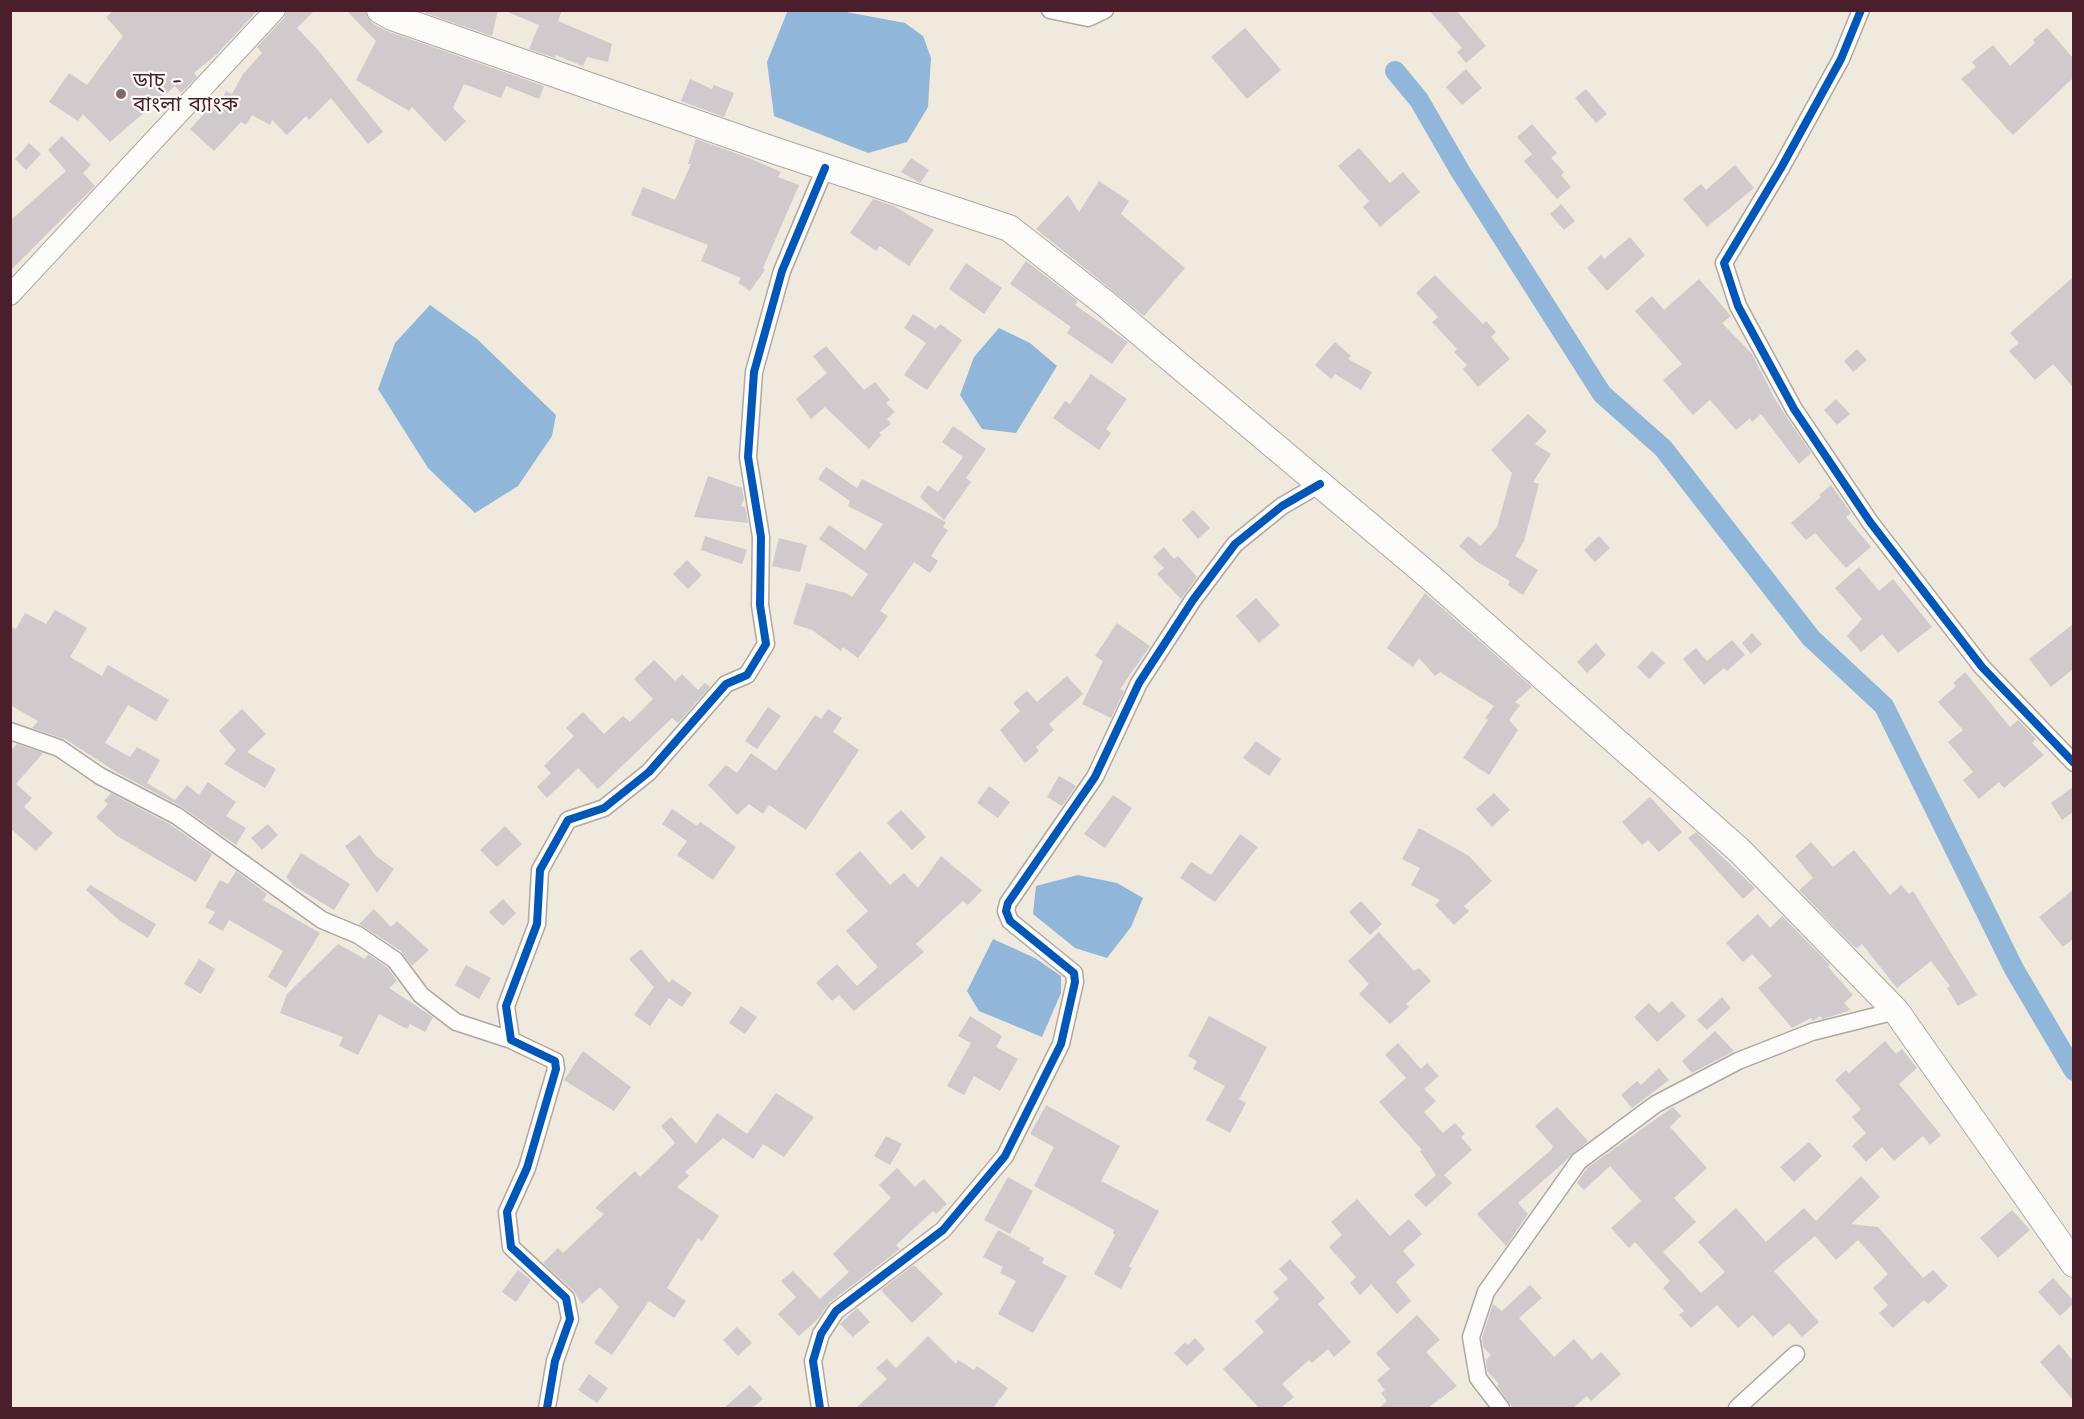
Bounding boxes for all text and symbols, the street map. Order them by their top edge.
place label: ডাচ্ - বাংলা ব্যাংক [133,69,238,119]
marker: ডাচ্ - বাংলা ব্যাংক [114,87,128,101]

